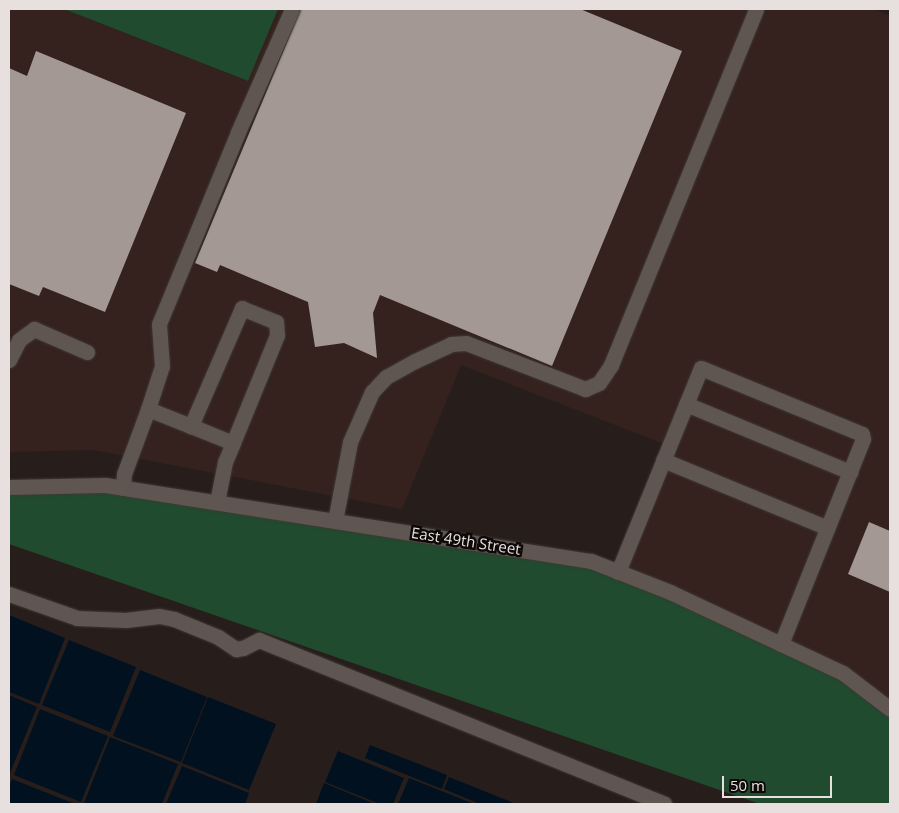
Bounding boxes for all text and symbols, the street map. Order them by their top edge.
street label: East 49th Street [410,523,522,559]
scale bar [724,766,834,798]
text: 50 m [730,775,765,795]

